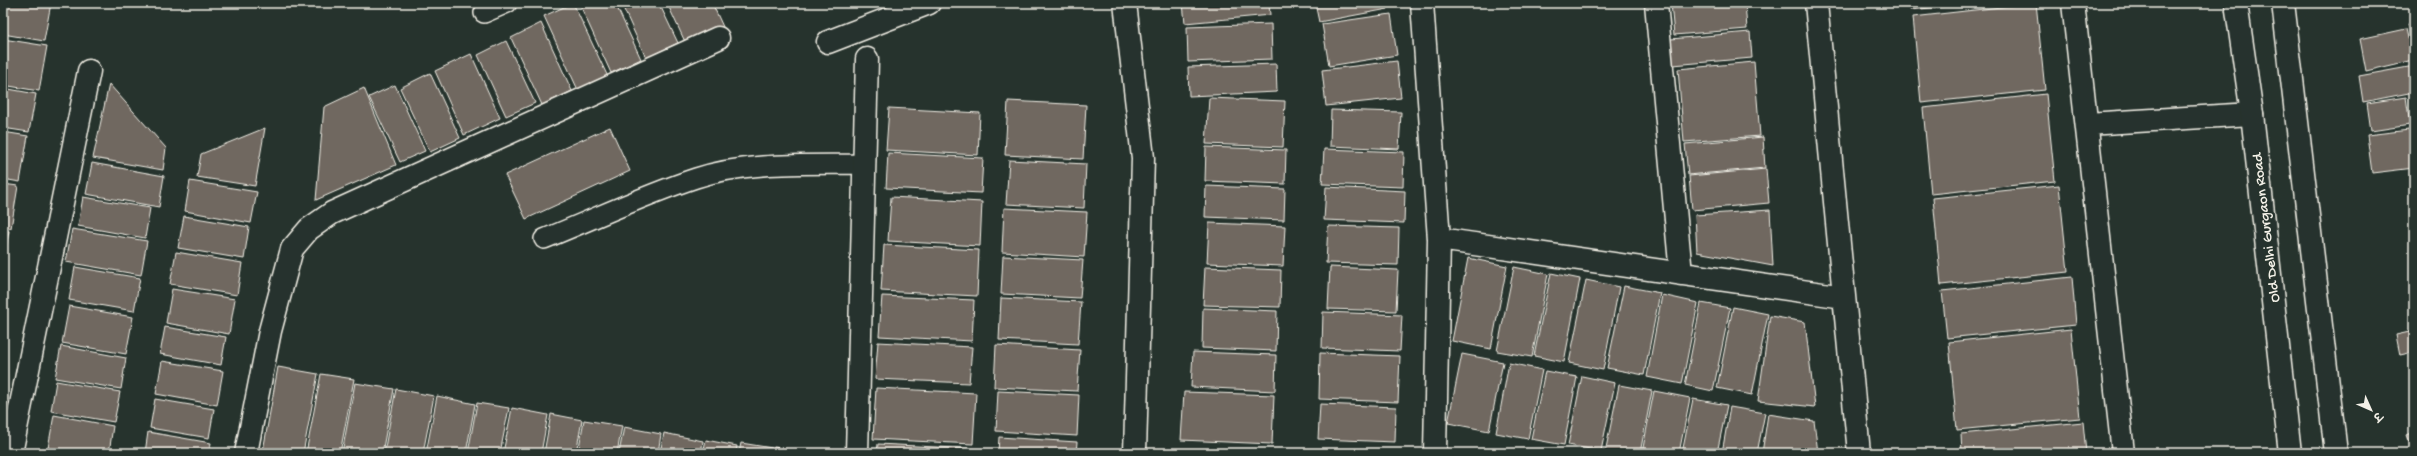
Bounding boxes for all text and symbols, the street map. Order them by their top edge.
street label: Old Delhi Gurgaon Road [2249,151,2285,303]
north arrow [2351,390,2391,430]
text: उ [2369,408,2385,424]

